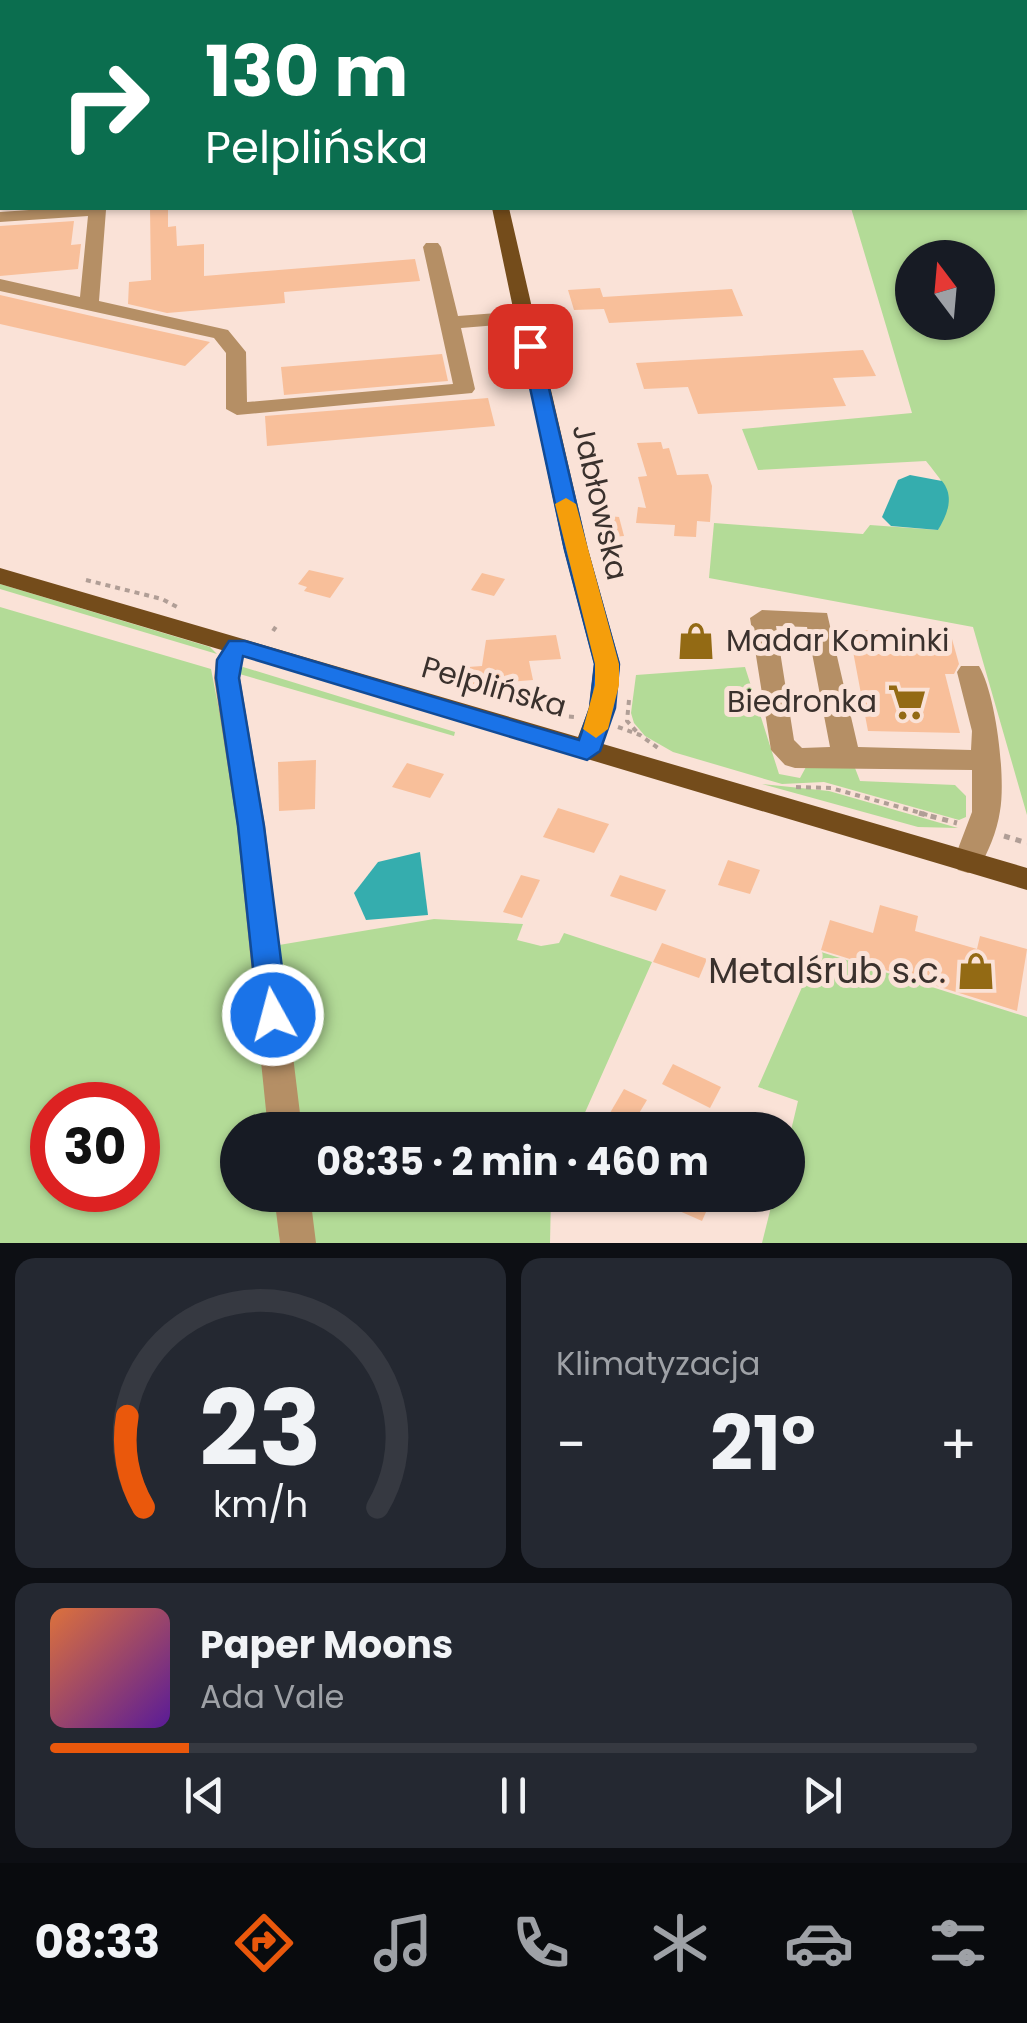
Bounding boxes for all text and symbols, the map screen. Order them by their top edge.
text: 130 m [205,22,408,121]
icon: right [40,40,170,170]
text: Pelplińska [205,116,428,179]
north arrow [895,240,995,340]
map controls [895,240,995,340]
pin [488,304,573,389]
icon: arrive [503,319,558,374]
street label: Jabłowska [562,419,639,584]
place label: Madar Kominki [726,619,949,662]
shop icon: Madar Kominki [675,620,717,662]
street label: Pelplińska [417,645,572,728]
place label: Biedronka [727,680,877,723]
supermarket icon: Biedronka [886,681,928,723]
place label: Metalśrub s.c. [708,946,946,995]
shop icon: Metalśrub s.c. [955,950,997,992]
position arrow [221,963,325,1067]
speed limit sign: 30 [30,1082,160,1212]
text: 08:35 · 2 min · 460 m [316,1135,709,1188]
text: Klimatyzacja [556,1341,760,1386]
text: 23 [199,1356,322,1501]
text: 21° [710,1391,816,1496]
text: − [556,1406,586,1483]
text: + [939,1406,977,1483]
text: km/h [213,1479,308,1530]
text: Paper Moons [200,1618,453,1671]
text: Ada Vale [200,1674,344,1719]
icon: previous [177,1768,232,1823]
icon: pause [486,1768,541,1823]
icon: next [795,1768,850,1823]
icon: directions [229,1908,299,1978]
icon: music [368,1908,438,1978]
icon: phone [506,1908,576,1978]
icon: climate [645,1908,715,1978]
icon: car [784,1908,854,1978]
icon: filters [923,1908,993,1978]
text: 08:33 [34,1911,160,1974]

